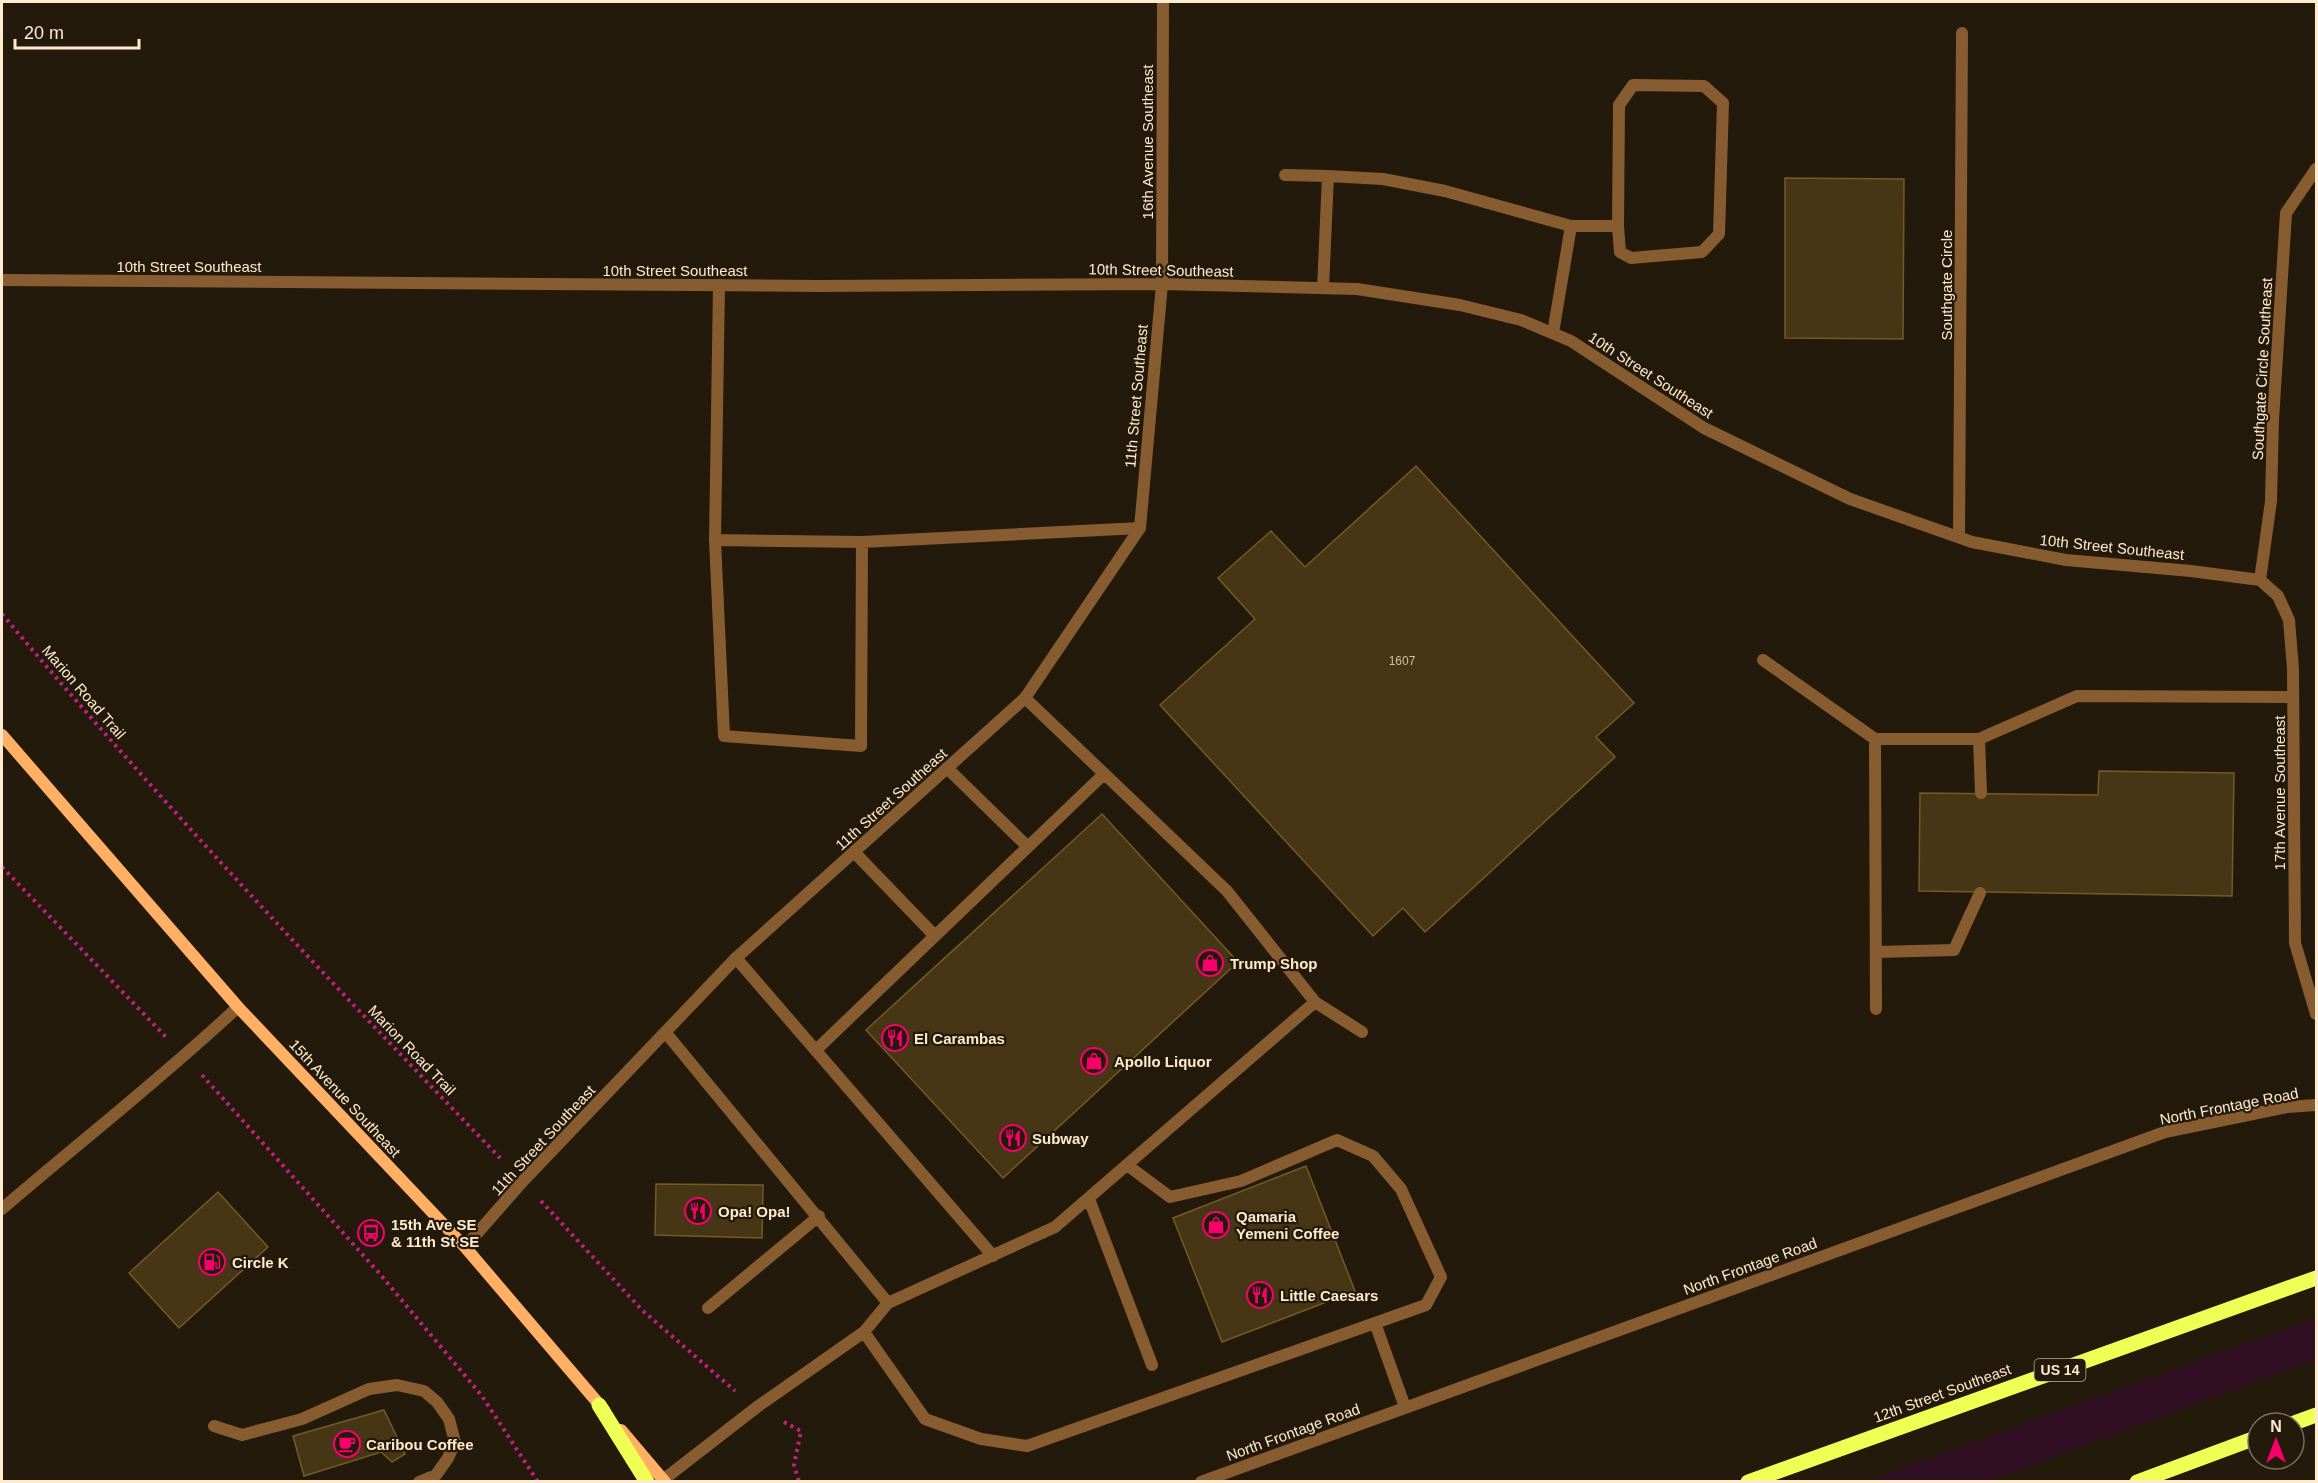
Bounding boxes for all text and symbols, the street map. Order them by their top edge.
scale bar [15,12,140,50]
text: 20 m [24,23,64,43]
street label: 16th Avenue Southeast [1139,64,1156,219]
street label: Southgate Circle [1938,230,1955,340]
street label: 10th Street Southeast [116,258,262,275]
street label: 10th Street Southeast [1088,260,1235,280]
street label: 10th Street Southeast [602,262,748,279]
street label: Southgate Circle Southeast [2249,277,2275,461]
street label: 11th Street Southeast [1121,323,1151,468]
street label: 10th Street Southeast [1586,328,1717,422]
street label: 10th Street Southeast [2039,531,2186,563]
street label: Marion Road Trail [39,642,129,742]
house number: 1607 [1389,654,1416,668]
street label: 17th Avenue Southeast [2271,715,2288,870]
street label: 11th Street Southeast [832,744,951,853]
shop icon: Trump Shop [1195,948,1225,978]
place label: Trump Shop [1230,955,1318,972]
street label: Marion Road Trail [365,1002,459,1098]
restaurant icon: El Carambas [880,1023,910,1053]
place label: El Carambas [914,1030,1005,1047]
street label: 15th Avenue Southeast [286,1036,405,1161]
shop icon: Apollo Liquor [1079,1046,1109,1076]
place label: Apollo Liquor [1114,1053,1212,1070]
street label: 11th Street Southeast [488,1081,599,1198]
street label: North Frontage Road [2158,1084,2300,1128]
restaurant icon: Subway [998,1123,1028,1153]
place label: Subway [1032,1130,1089,1147]
restaurant icon: Opa! Opa! [683,1196,713,1226]
place label: Opa! Opa! [718,1203,791,1220]
place label: Qamaria Yemeni Coffee [1236,1208,1339,1242]
shop icon: Qamaria Yemeni Coffee [1201,1210,1231,1240]
place label: 15th Ave SE & 11th St SE [391,1216,479,1250]
bus stop icon: 15th Ave SE & 11th St SE [356,1218,386,1248]
street label: North Frontage Road [1681,1234,1819,1298]
fuel station icon: Circle K [197,1247,227,1277]
place label: Circle K [232,1254,289,1271]
restaurant icon: Little Caesars [1245,1280,1275,1310]
place label: Little Caesars [1280,1287,1378,1304]
road number: US 14 [2034,1359,2086,1381]
street label: 12th Street Southeast [1871,1360,2014,1426]
street label: North Frontage Road [1224,1400,1362,1464]
north arrow [2246,1411,2306,1471]
text: N [2270,1418,2282,1435]
cafe icon: Caribou Coffee [332,1429,362,1459]
place label: Caribou Coffee [366,1436,474,1453]

